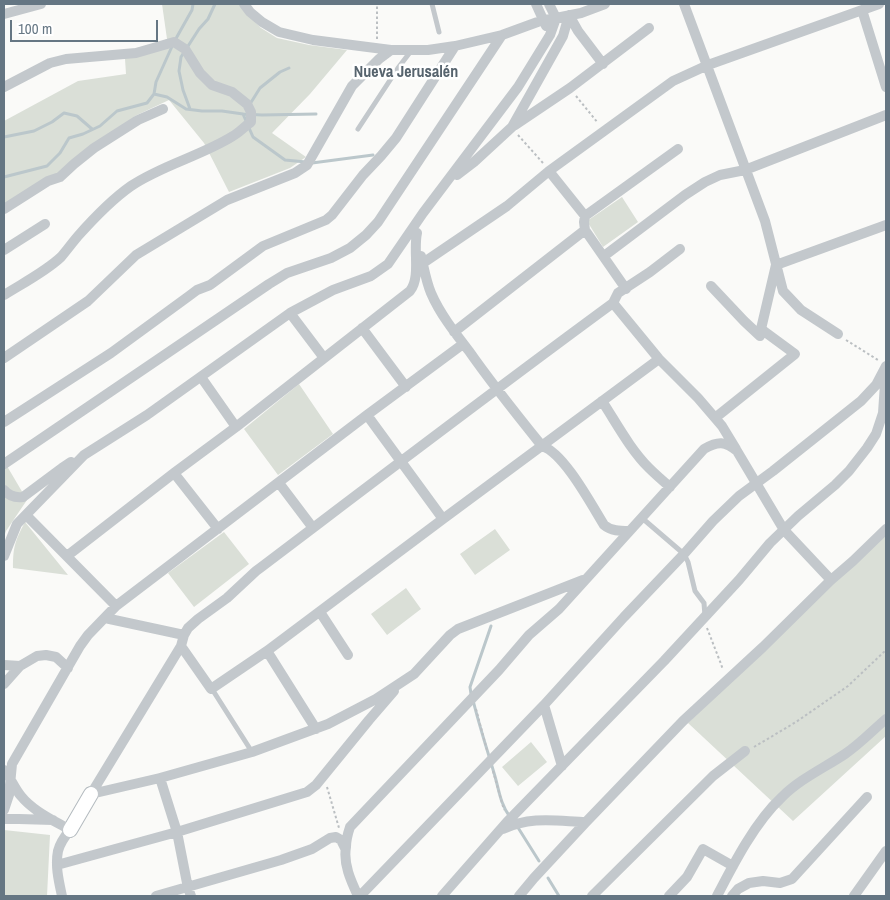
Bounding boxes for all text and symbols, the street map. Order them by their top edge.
scale bar [12,10,160,42]
text: 100 m [18,18,52,39]
district label: Nueva Jerusalén [354,63,458,83]

